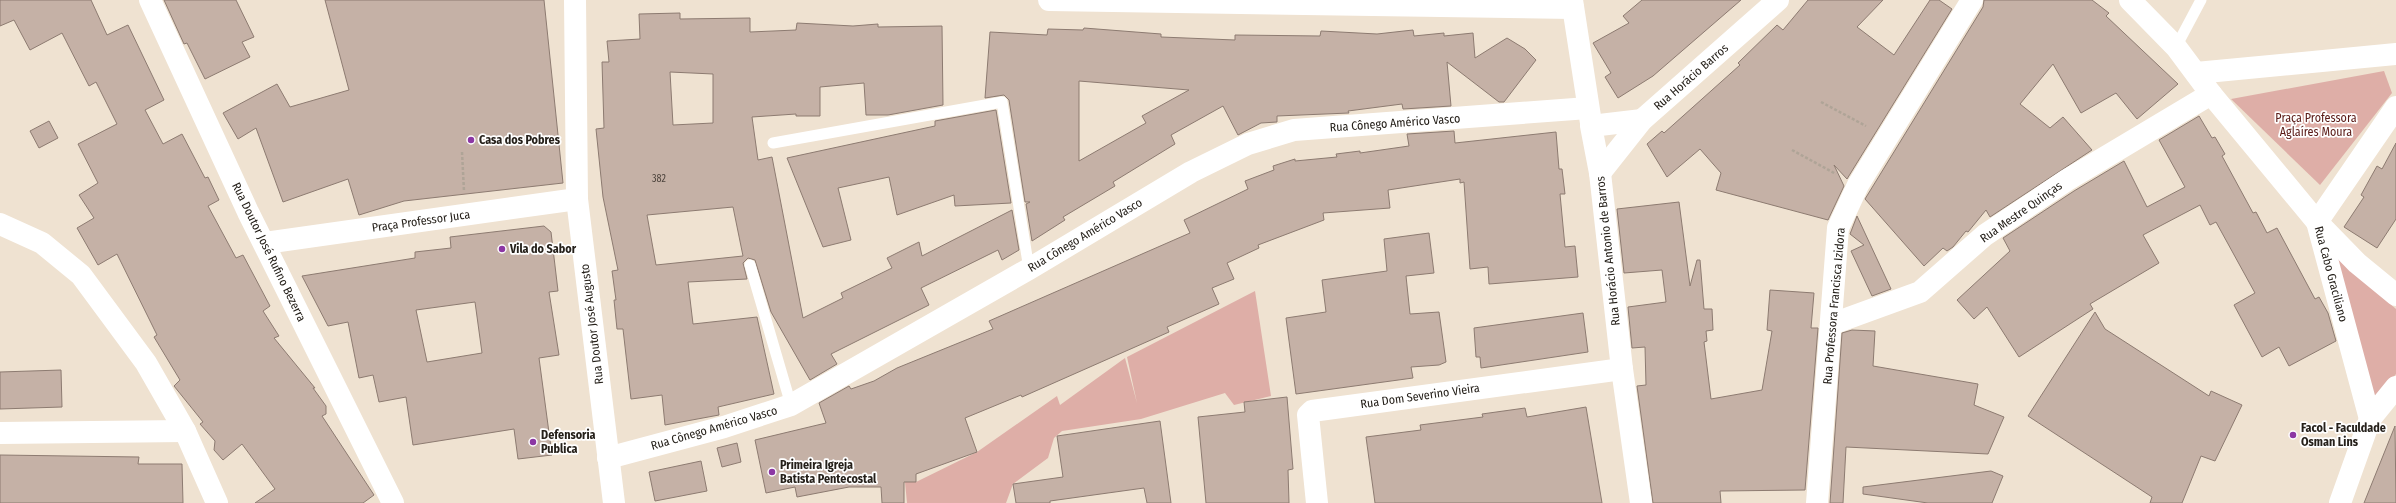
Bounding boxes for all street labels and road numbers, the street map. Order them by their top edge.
street label: Rua Horácio Barros [1651,41,1731,113]
street label: Rua Cônego Américo Vasco [1329,111,1461,135]
street label: Rua Horácio Antonio de Barros [1593,175,1623,327]
street label: Rua Mestre Quinças [1977,179,2065,245]
street label: Rua Doutor José Rufino Bezerra [229,180,309,324]
street label: Rua Cônego Américo Vasco [1025,195,1145,275]
street label: Praça Professor Juca [371,207,471,235]
street label: Rua Cabo Graciliano [2312,225,2350,323]
street label: Rua Professora Francisca Izidora [1820,227,1848,385]
street label: Rua Doutor José Augusto [578,263,606,385]
street label: Rua Dom Severino Vieira [1359,381,1481,411]
street label: Rua Cônego Américo Vasco [649,403,779,453]

